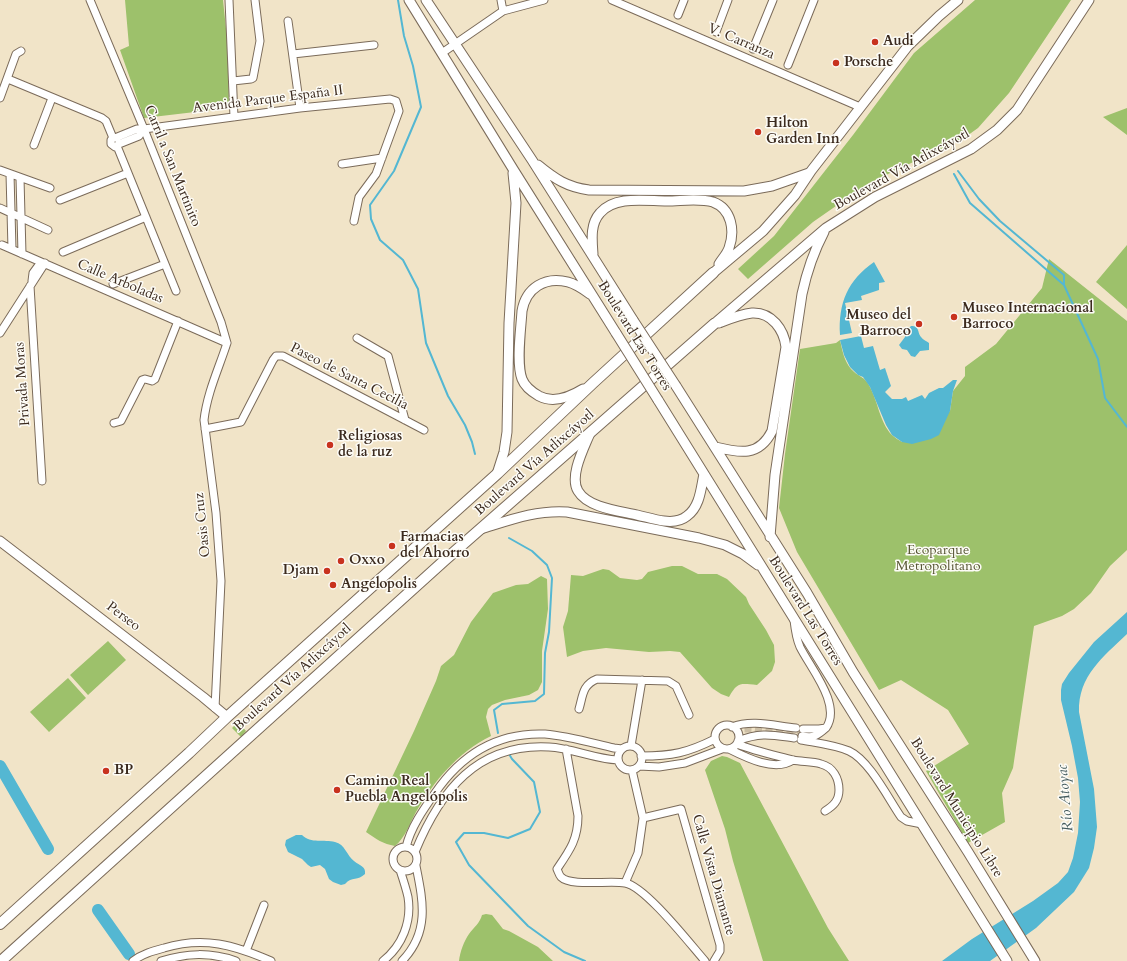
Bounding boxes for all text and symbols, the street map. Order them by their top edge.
street label: V. Carranza [705,20,777,64]
place label: Audi [883,34,914,50]
marker: Audi [870,37,880,47]
place label: Porsche [844,55,893,71]
marker: Porsche [831,58,841,68]
street label: Avenida Parque España II [192,82,344,118]
street label: Carril a San Martinito [140,103,204,229]
place label: Hilton Garden Inn [766,116,840,148]
street label: Boulevard Vía Atlixcáyotl [831,126,973,214]
marker: Hilton Garden Inn [753,127,763,137]
street label: Calle Arboladas [74,256,166,308]
street label: Boulevard Las Torres [593,278,675,394]
place label: Museo Internacional Barroco [962,301,1093,334]
place label: Museo del Barroco [846,308,911,340]
marker: Museo Internacional Barroco [949,312,959,322]
marker: Museo del Barroco [914,319,924,329]
street label: Paseo de Santa Cecilia [287,340,411,414]
street label: Privada Moras [12,341,34,427]
street label: Boulevard Vía Atlixcáyotl [472,407,598,519]
place label: Religiosas de la ruz [338,429,402,462]
marker: Religiosas de la ruz [325,440,335,450]
street label: Oasis Cruz [191,492,215,558]
place label: Farmacias del Ahorro [400,530,469,562]
marker: Farmacias del Ahorro [387,541,397,551]
park label: Ecoparque Metropolitano [895,543,981,576]
place label: Oxxo [349,553,385,569]
street label: Boulevard Las Torres [764,553,846,669]
marker: Oxxo [336,556,346,566]
place label: Djam [283,563,319,579]
marker: Djam [322,566,332,576]
place label: Angelopolis [341,577,417,593]
marker: Angelopolis [328,580,338,590]
street label: Perseo [103,599,143,635]
street label: Boulevard Vía Atlixcáyotl [231,621,355,735]
street label: Boulevard Municipio Libre [906,735,1006,881]
place label: BP [114,763,133,779]
water label: Río Atoyac [1054,764,1078,832]
marker: BP [101,766,111,776]
place label: Camino Real Puebla Angelópolis [345,774,468,806]
marker: Camino Real Puebla Angelópolis [332,785,342,795]
street label: Calle Vista Diamante [688,813,738,937]

